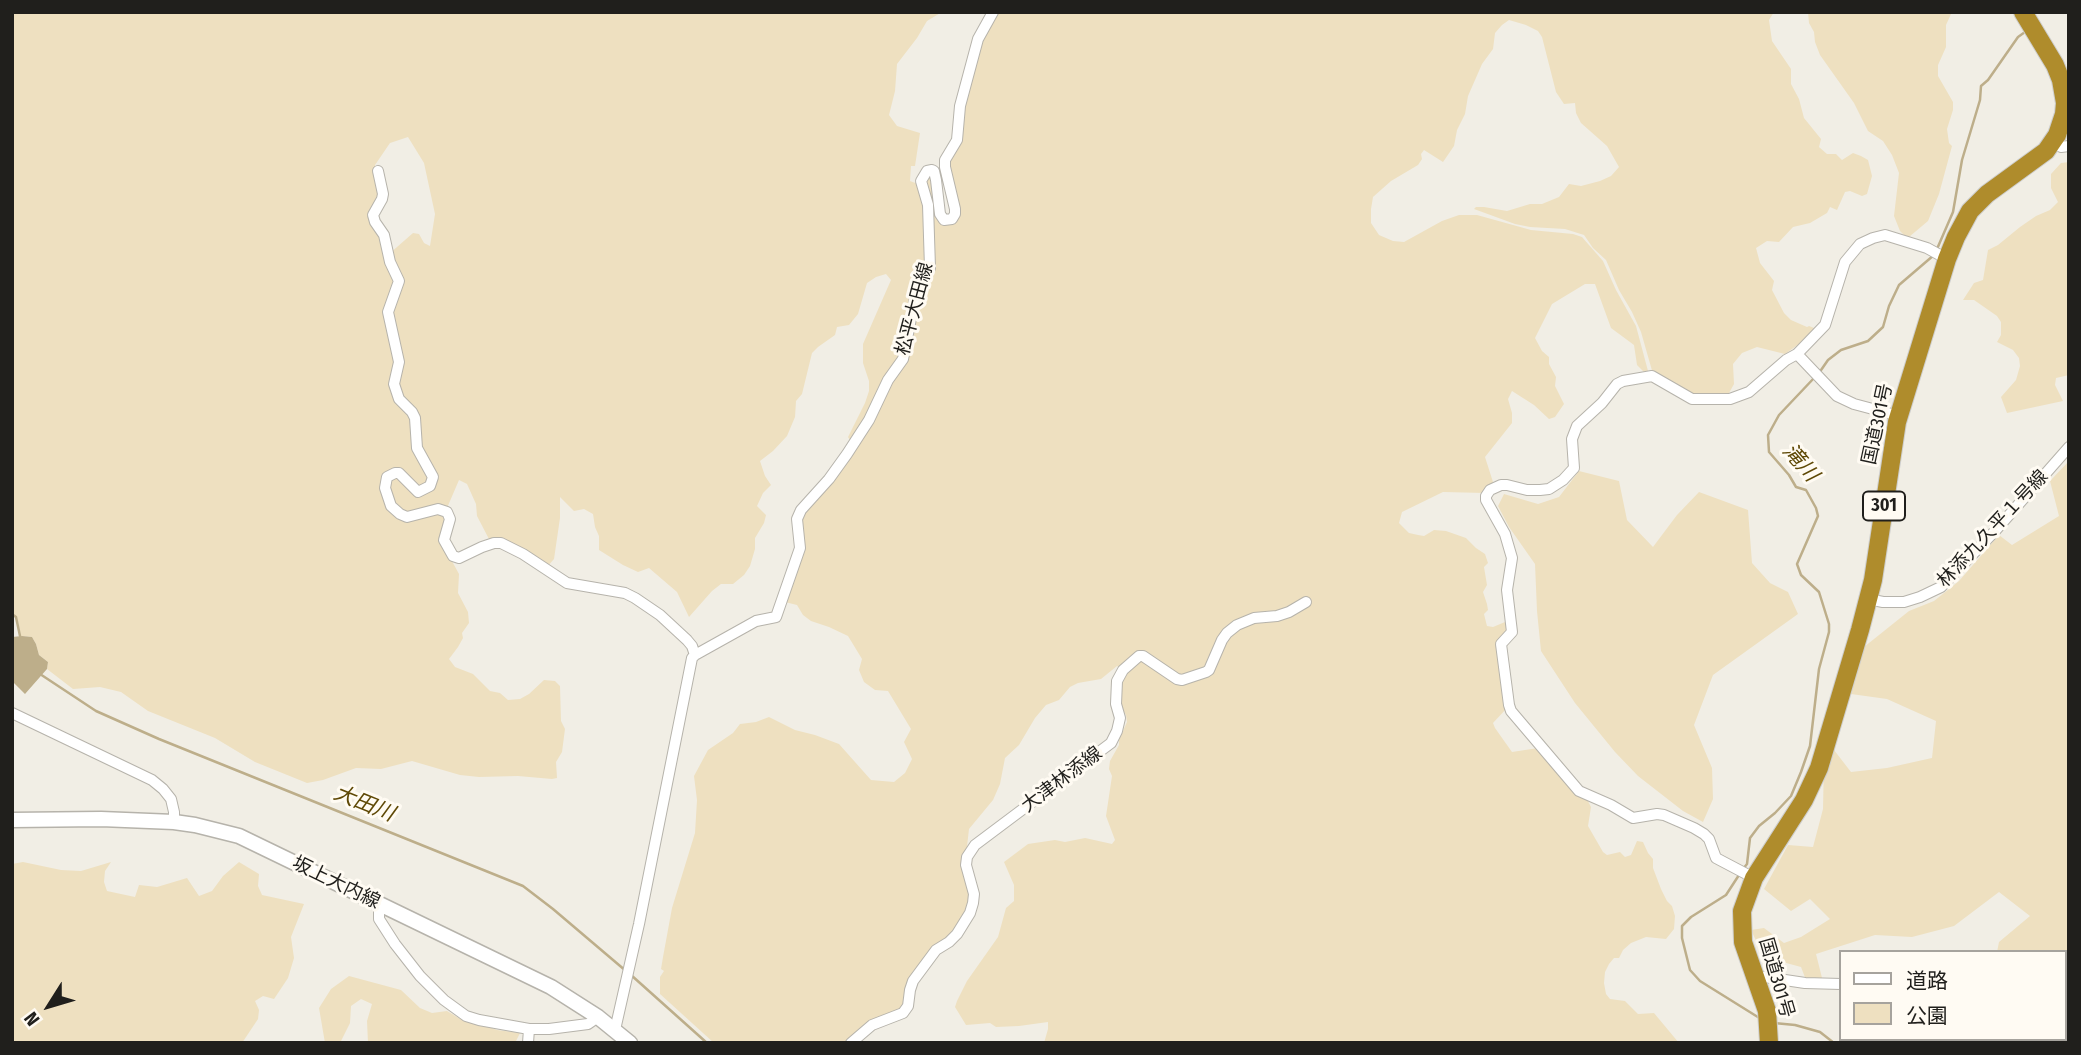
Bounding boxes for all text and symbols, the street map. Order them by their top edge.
street label: 松平大田線 [892,260,938,358]
street label: 国道301号 [1858,381,1898,467]
water label: 滝川 [1777,439,1823,487]
street label: 林添九久平１号線 [1933,466,2053,592]
road number: 301 [1863,492,1905,520]
street label: 大津林添線 [1017,742,1107,818]
water label: 大田川 [330,781,398,827]
street label: 坂上大内線 [288,852,384,914]
street label: 国道301号 [1754,935,1798,1021]
legend [1840,950,2067,1041]
text: 道路 [1906,968,1948,994]
north arrow [14,971,84,1041]
text: 公園 [1906,1003,1948,1029]
text: N [19,1007,44,1030]

